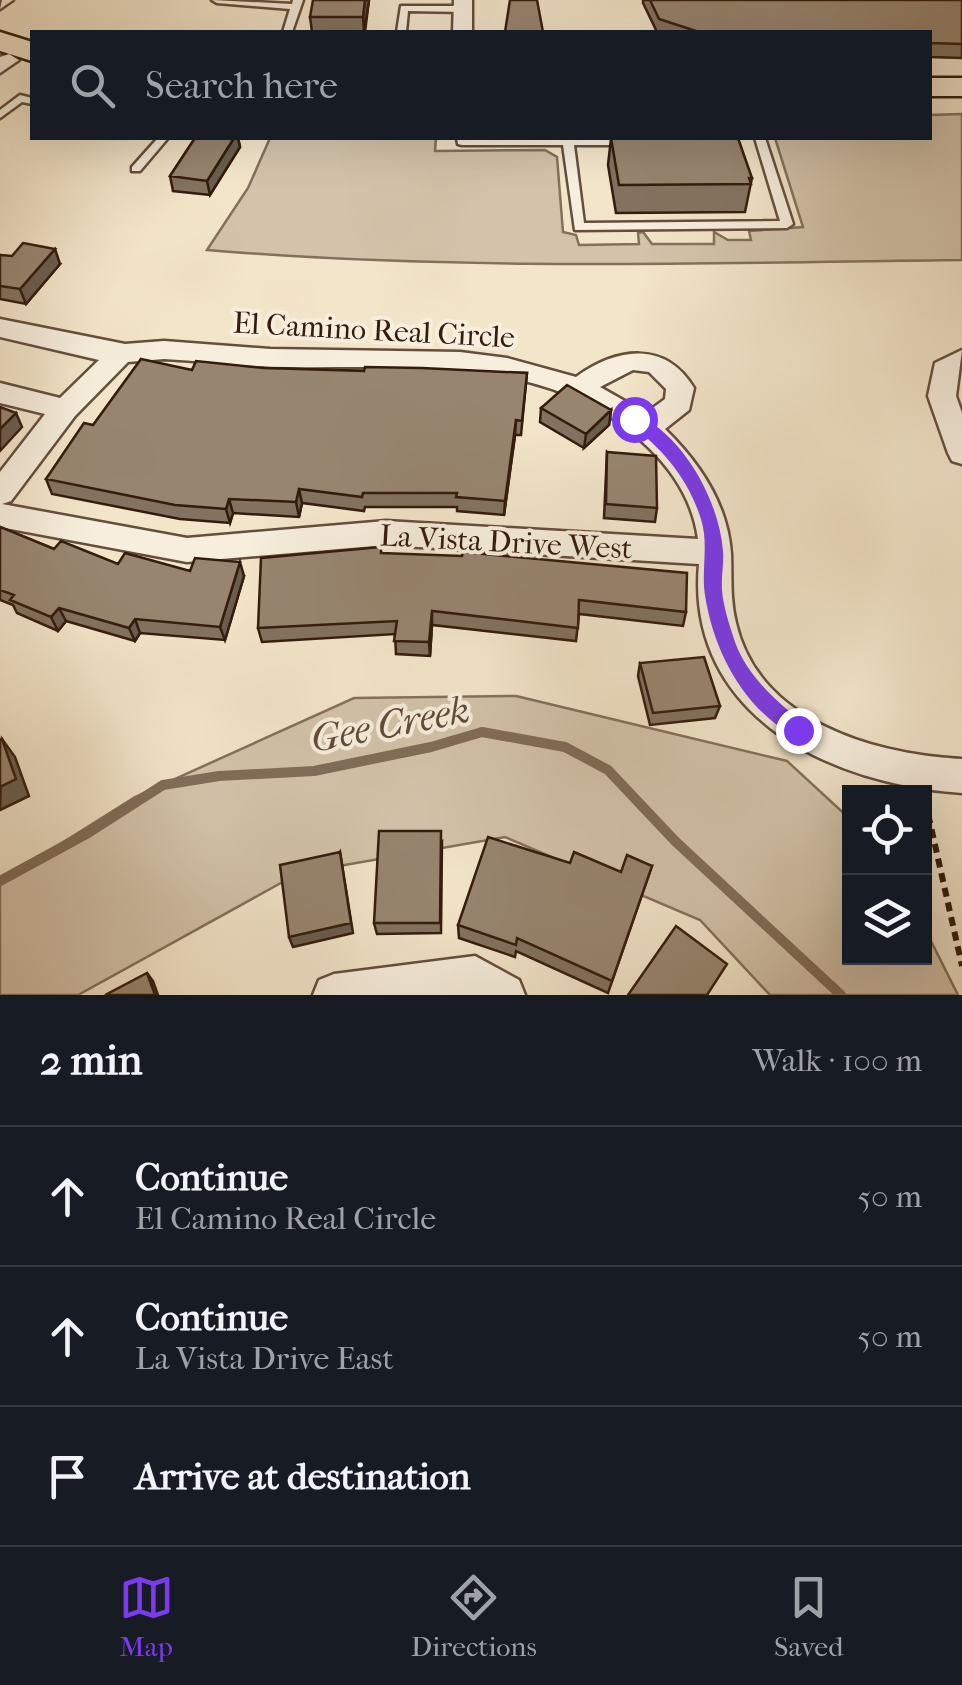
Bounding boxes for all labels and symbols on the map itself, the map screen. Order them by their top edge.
street label: El Camino Real Circle [232,306,516,355]
route start [612,397,658,443]
street label: La Vista Drive West [379,518,633,567]
water label: Gee Creek [307,687,473,762]
route end [776,708,822,754]

